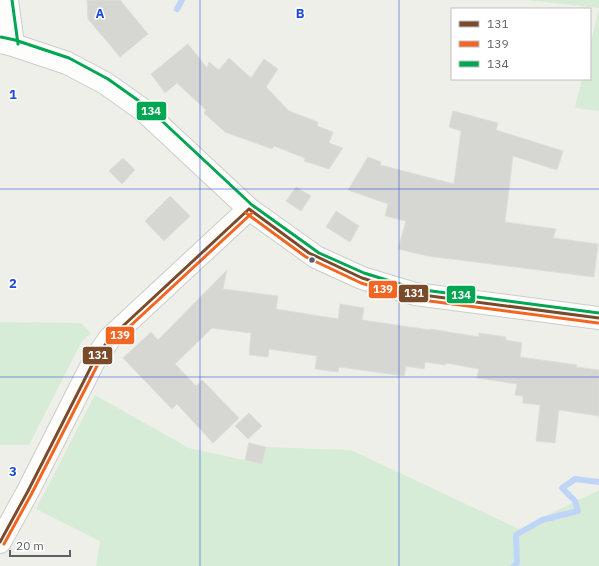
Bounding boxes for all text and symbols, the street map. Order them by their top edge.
text: A [96,5,105,22]
text: B [296,5,305,22]
legend [451,8,591,80]
text: 131 [487,16,509,31]
text: 139 [487,36,509,51]
text: 134 [487,56,509,71]
text: 1 [9,86,17,103]
line badge: 134 [136,101,167,121]
text: 134 [141,104,161,118]
unlabelled marker [307,255,317,265]
text: 2 [9,275,17,292]
line badge: 139 [368,280,398,299]
text: 139 [373,282,393,296]
line badge: 131 [398,284,429,303]
line badge: 134 [446,285,476,304]
text: 131 [404,286,424,300]
text: 134 [451,288,471,302]
line badge: 139 [105,326,135,345]
text: 139 [110,328,130,342]
line badge: 131 [82,346,113,365]
text: 131 [88,348,108,362]
text: 3 [9,463,17,480]
scale bar [10,532,70,558]
text: 20 m [16,538,44,553]

